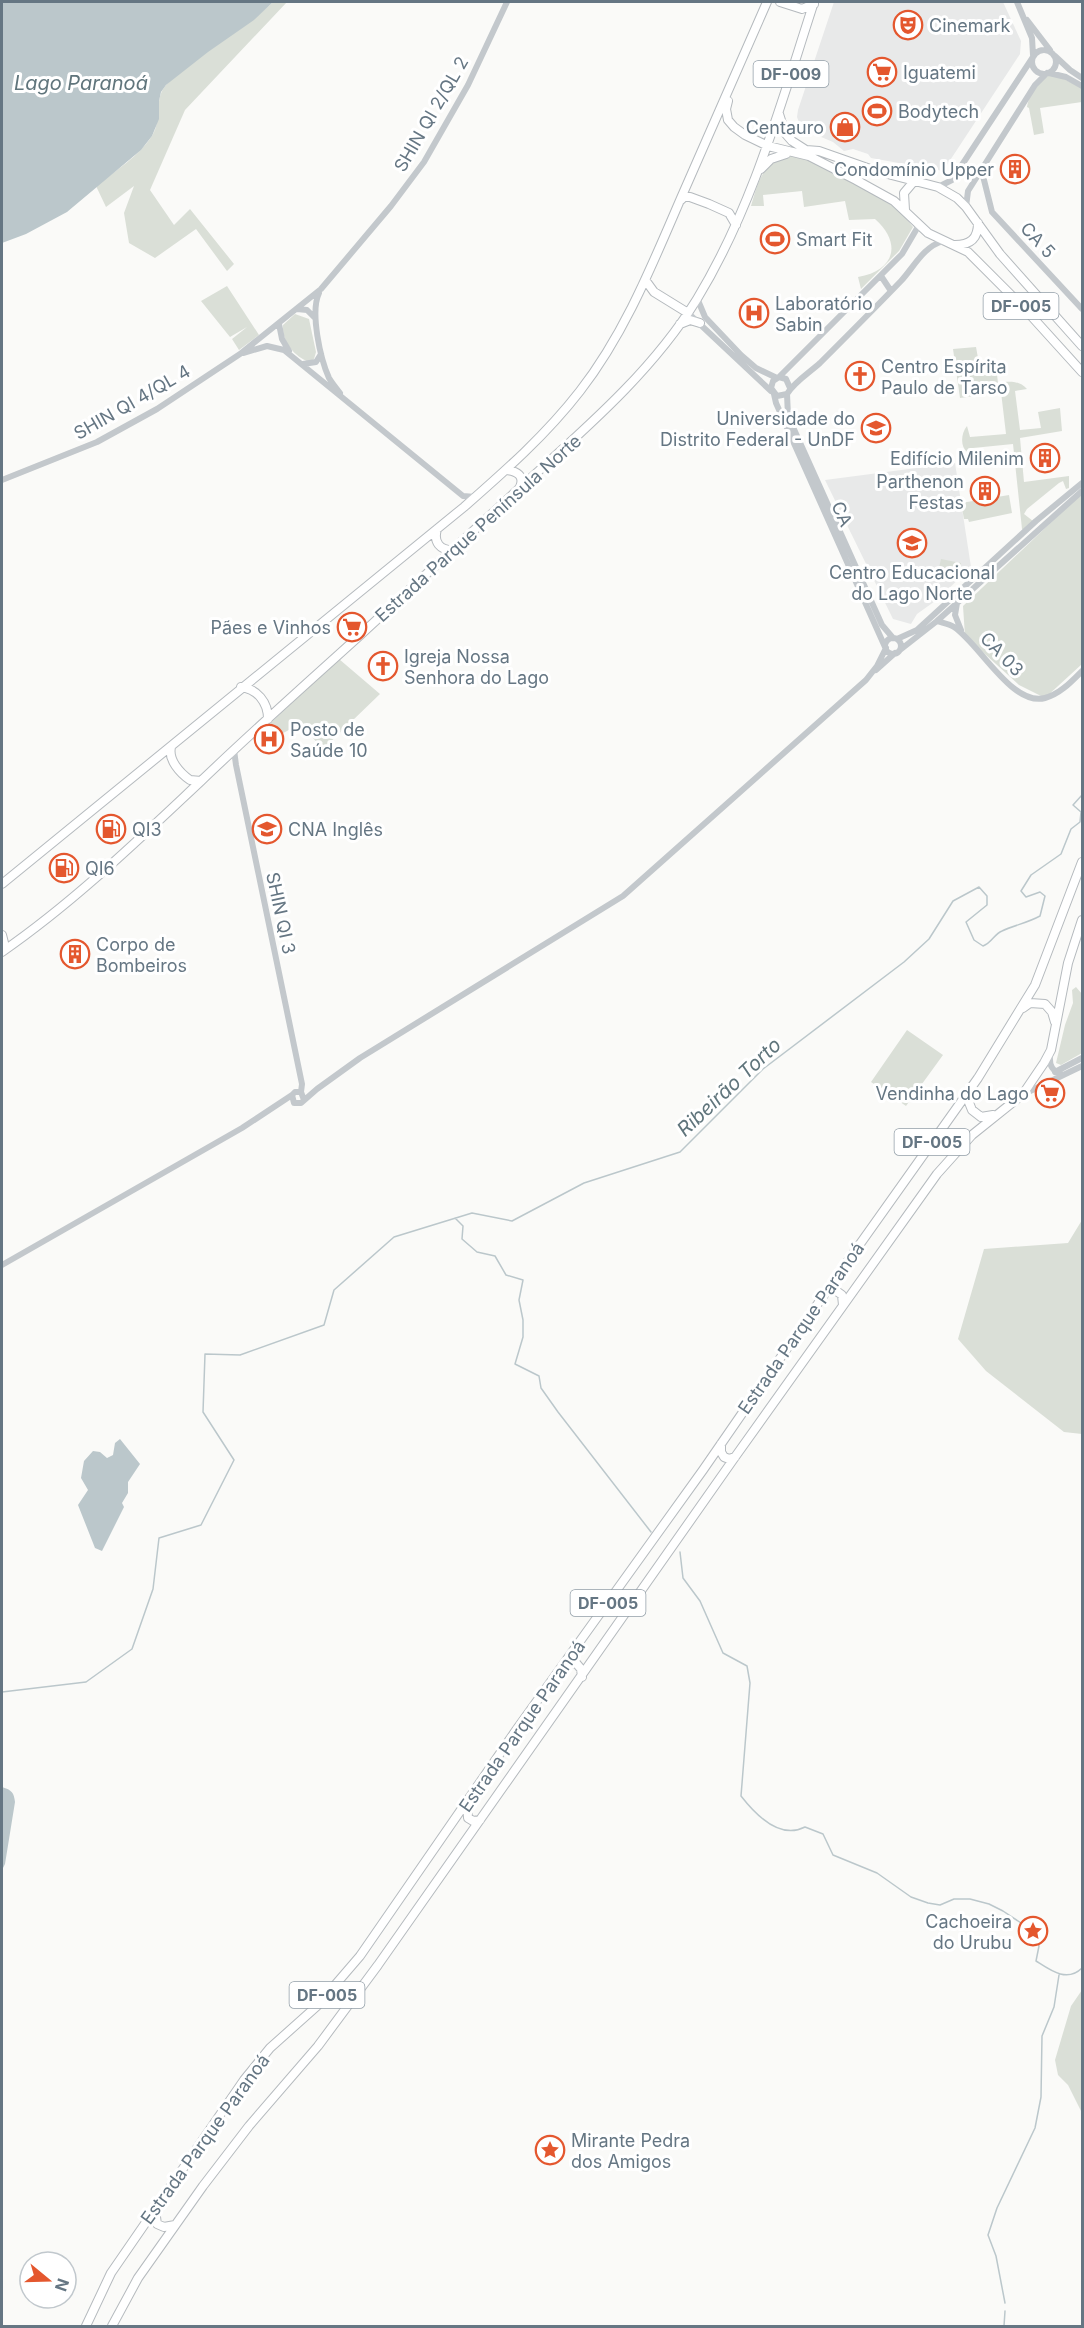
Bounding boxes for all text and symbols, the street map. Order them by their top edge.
theatre icon: Cinemark [892,9,924,41]
place label: Cinemark [929,15,1011,36]
street label: SHIN QI 2/QL 2 [390,53,472,175]
supermarket icon: Iguatemi [866,56,898,88]
road number: DF-009 [754,61,828,87]
place label: Iguatemi [903,62,976,83]
water label: Lago Paranoá [14,71,148,95]
sports icon: Bodytech [861,95,893,127]
place label: Bodytech [898,101,979,122]
shop icon: Centauro [829,111,861,143]
place label: Centauro [746,117,824,138]
building icon: Condomínio Upper [999,153,1031,185]
place label: Condomínio Upper [834,159,994,180]
street label: CA 5 [1016,218,1060,262]
sports icon: Smart Fit [759,223,791,255]
place label: Smart Fit [796,229,872,250]
place label: Laboratório Sabin [775,293,873,335]
road number: DF-005 [984,293,1058,319]
hospital icon: Laboratório Sabin [738,297,770,329]
place label: Centro Espírita Paulo de Tarso [881,356,1008,398]
street label: SHIN QI 4/QL 4 [70,360,194,444]
church icon: Centro Espírita Paulo de Tarso [844,360,876,392]
place label: Universidade do Distrito Federal - UnDF [660,408,855,450]
school or university icon: Universidade do Distrito Federal - UnDF [860,412,892,444]
street label: Estrada Parque Península Norte [371,430,585,626]
building icon: Edifício Milenim [1029,442,1061,474]
place label: Edifício Milenim [890,448,1024,469]
place label: Parthenon Festas [876,471,964,513]
building icon: Parthenon Festas [969,475,1001,507]
street label: CA [827,498,857,530]
school or university icon: Centro Educacional do Lago Norte [896,527,928,559]
place label: Centro Educacional do Lago Norte [829,562,995,604]
supermarket icon: Pães e Vinhos [336,611,368,643]
place label: Pães e Vinhos [210,617,331,638]
street label: CA 03 [976,628,1028,680]
place label: Igreja Nossa Senhora do Lago [404,646,549,688]
church icon: Igreja Nossa Senhora do Lago [367,650,399,682]
place label: Posto de Saúde 10 [290,719,368,761]
hospital icon: Posto de Saúde 10 [253,723,285,755]
fuel station icon: QI3 [95,813,127,845]
school or university icon: CNA Inglês [251,813,283,845]
place label: QI3 [132,819,162,840]
place label: CNA Inglês [288,819,383,840]
fuel station icon: QI6 [48,852,80,884]
place label: QI6 [85,858,115,879]
street label: SHIN QI 3 [262,870,300,956]
place label: Corpo de Bombeiros [96,934,187,976]
building icon: Corpo de Bombeiros [59,938,91,970]
water label: Ribeirão Torto [672,1033,786,1141]
supermarket icon: Vendinha do Lago [1034,1077,1066,1109]
place label: Vendinha do Lago [876,1083,1029,1104]
road number: DF-005 [894,1129,970,1155]
street label: Estrada Parque Paranoá [734,1238,868,1418]
road number: DF-005 [570,1590,646,1616]
street label: Estrada Parque Paranoá [455,1636,589,1816]
place label: Cachoeira do Urubu [925,1911,1012,1953]
place icon: Cachoeira do Urubu [1017,1915,1049,1947]
road number: DF-005 [290,1982,364,2008]
street label: Estrada Parque Paranoá [136,2050,274,2228]
place label: Mirante Pedra dos Amigos [571,2130,690,2172]
place icon: Mirante Pedra dos Amigos [534,2134,566,2166]
north arrow [18,2250,78,2310]
text: N [51,2276,74,2294]

